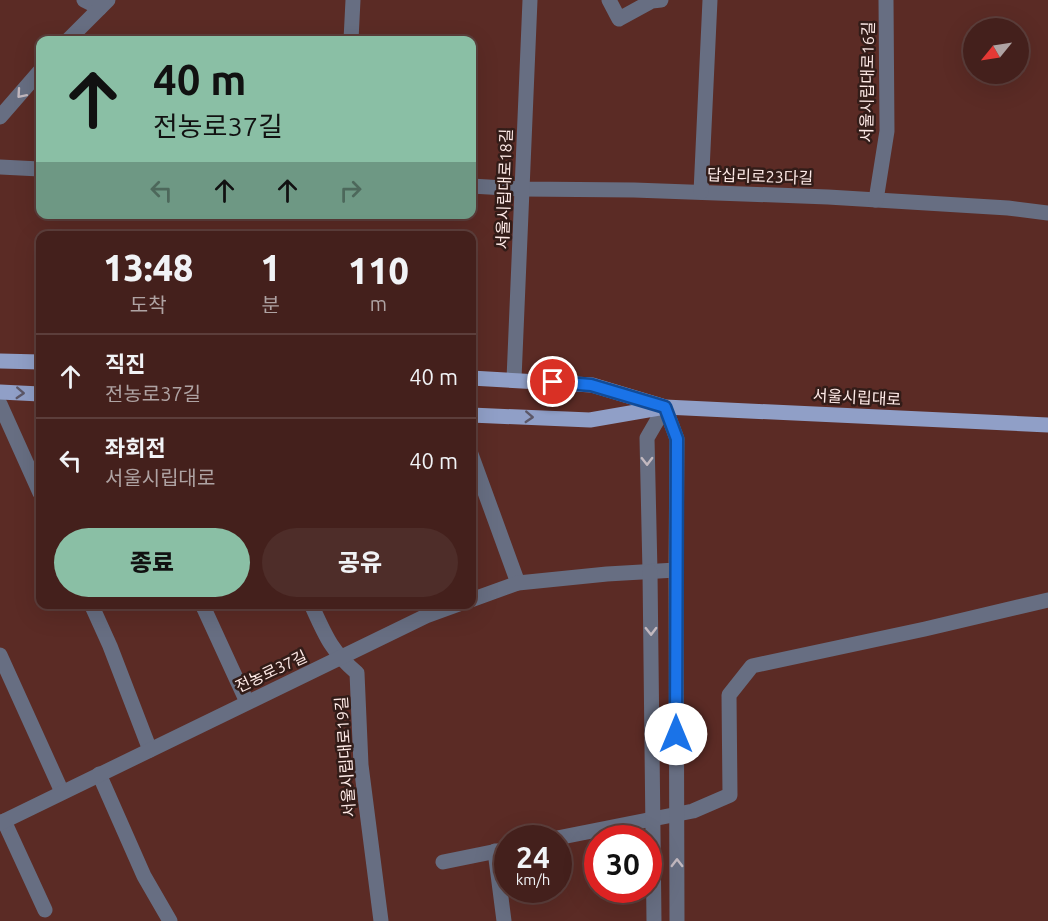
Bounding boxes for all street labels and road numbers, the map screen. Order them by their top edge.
street label: 서울시립대로16길 [857,21,877,143]
street label: 서울시립대로18길 [493,128,515,250]
street label: 답십리로23다길 [707,165,813,187]
street label: 서울시립대로 [812,386,902,408]
street label: 전농로37길 [232,647,310,695]
street label: 서울시립대로19길 [332,696,358,818]

